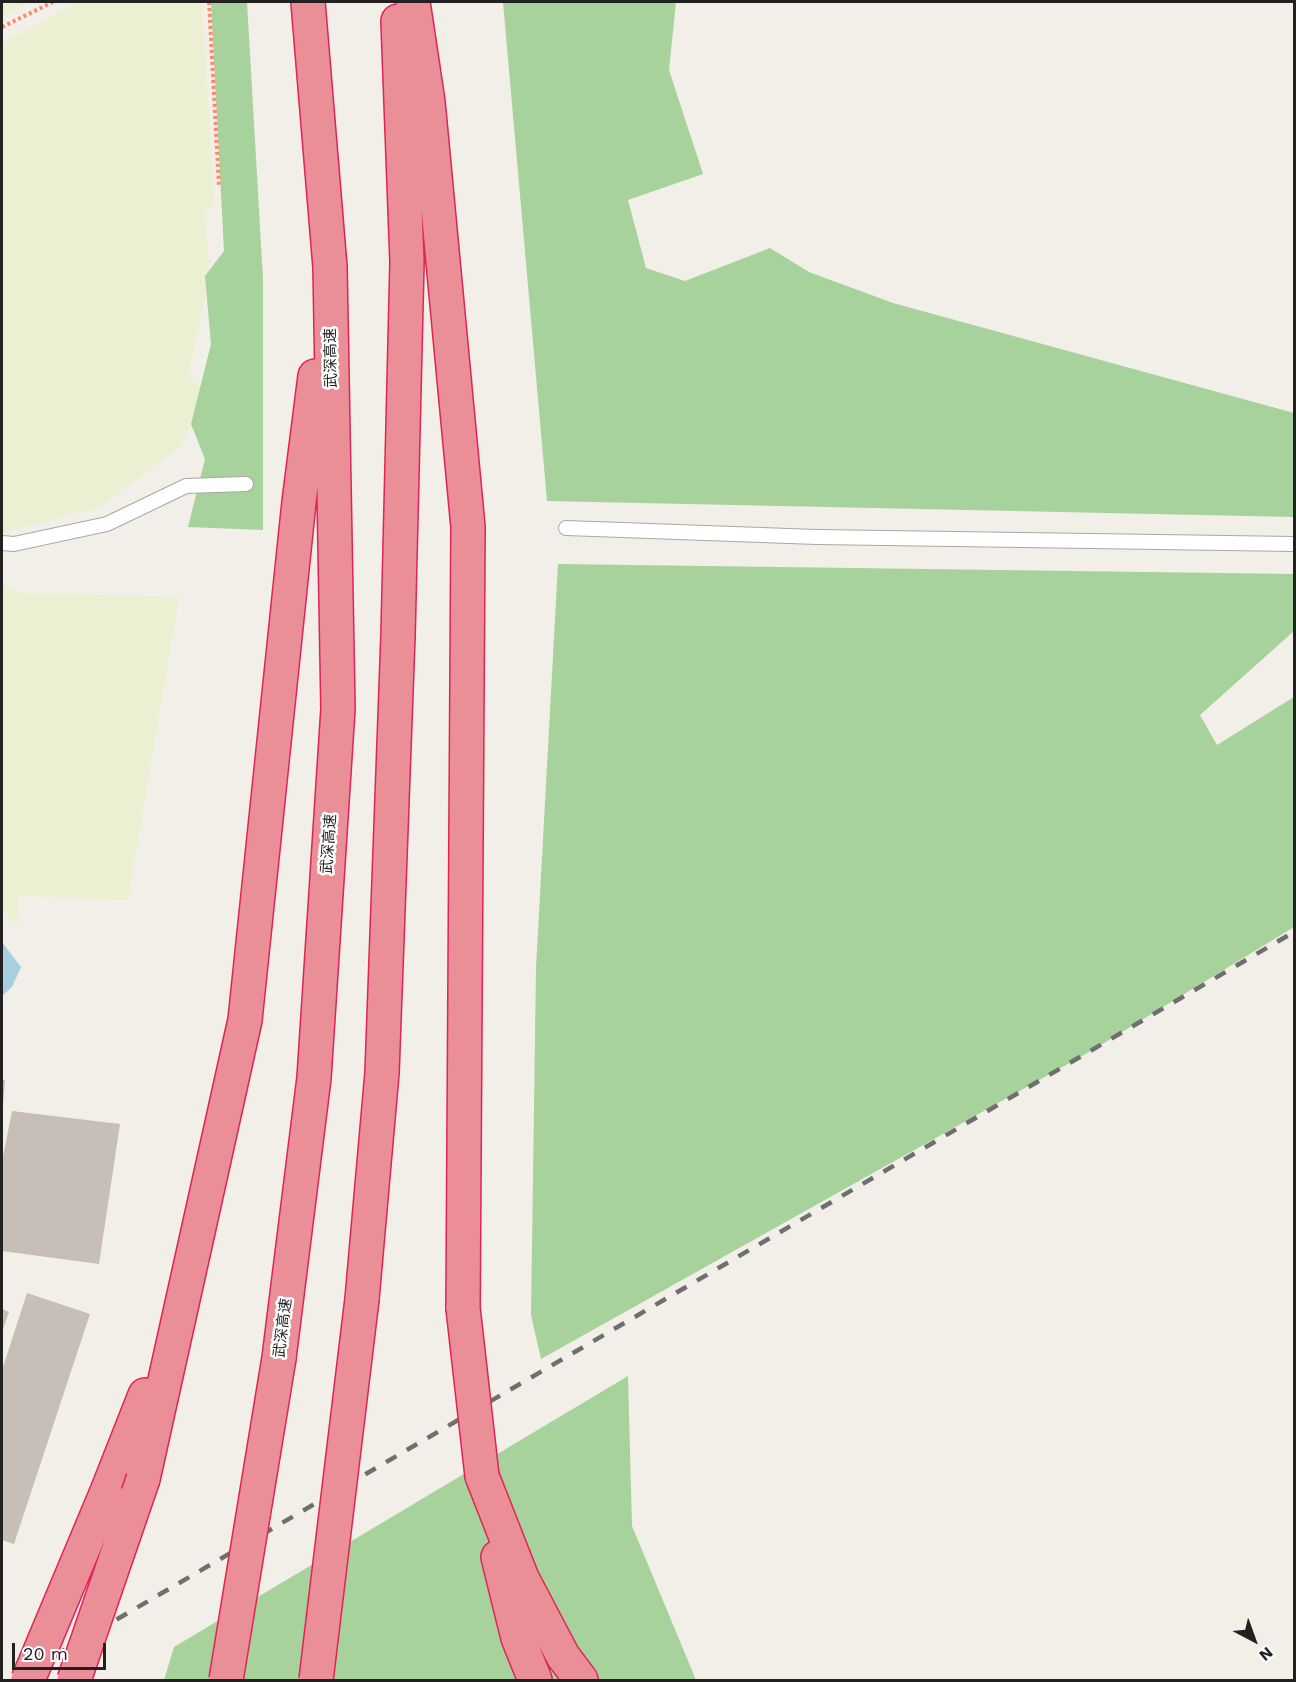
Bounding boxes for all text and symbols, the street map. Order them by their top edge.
street label: 武深高速 [321,328,341,388]
street label: 武深高速 [318,813,340,875]
street label: 武深高速 [270,1297,296,1359]
north arrow [1224,1610,1284,1670]
scale bar [15,1631,110,1669]
text: 20 m [23,1643,68,1664]
text: N [1255,1643,1277,1665]

